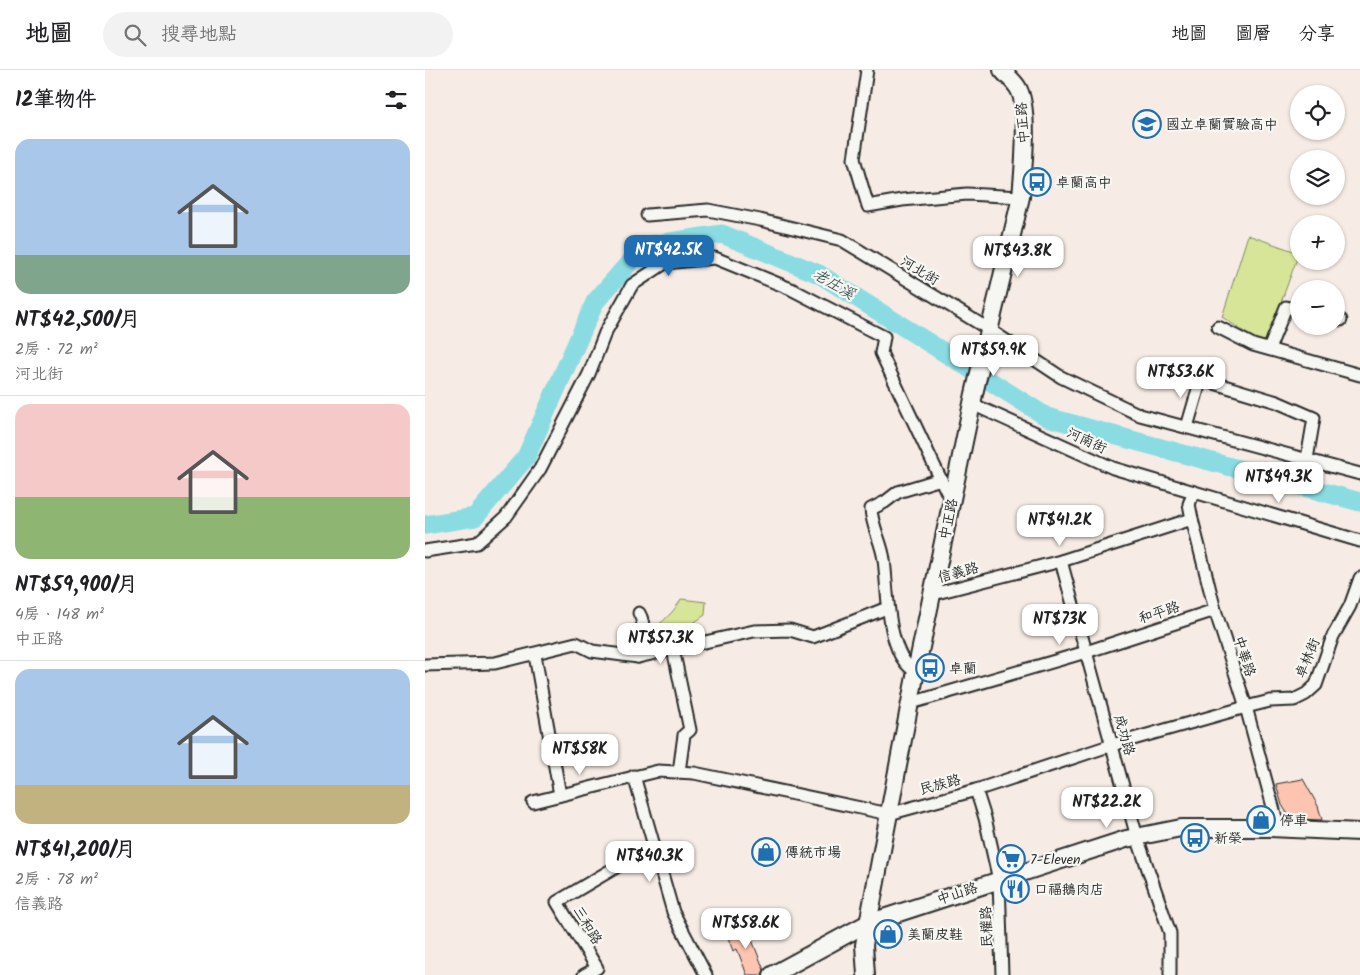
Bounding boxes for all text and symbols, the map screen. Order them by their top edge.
search box [103,12,453,57]
text: 地圖 [25,15,73,54]
text: 搜尋地點 [161,20,237,50]
text: 地圖 [1171,20,1207,49]
text: 圖層 [1235,20,1271,49]
text: 分享 [1299,20,1335,49]
icon: search [121,21,149,49]
text: 12筆物件 [15,84,97,117]
map controls [1290,85,1345,335]
button: locate [1290,85,1345,140]
icon: filters [382,86,410,114]
street label: 中正路 [1011,101,1035,145]
school or university icon: 國立卓蘭實驗高中 [1132,109,1162,139]
place label: 國立卓蘭實驗高中 [1166,114,1278,136]
button: layers [1290,150,1345,205]
bus stop icon: 卓蘭高中 [1022,167,1052,197]
icon: home [168,171,258,261]
place label: 卓蘭高中 [1056,172,1112,194]
button: + [1290,215,1345,270]
pin: NT$42.5K [617,234,721,277]
pin: NT$43.8K [966,236,1070,278]
text: NT$42.5K [635,238,703,263]
text: NT$43.8K [984,239,1052,264]
street label: 河北街 [896,251,943,291]
water label: 老庄溪 [808,263,860,307]
button: − [1290,280,1345,335]
text: NT$42,500/月 [15,304,140,337]
pin: NT$59.9K [942,334,1046,377]
text: 2房 · 72 m² [15,337,98,362]
text: NT$59.9K [961,338,1027,363]
pin: NT$53.6K [1129,356,1233,399]
text: NT$53.6K [1147,360,1215,385]
text: 河北街 [15,362,63,387]
street label: 河南街 [1063,422,1110,460]
icon: home [168,437,258,527]
pin: NT$49.3K [1227,462,1331,504]
text: NT$49.3K [1245,465,1313,490]
street label: 中正路 [934,496,964,542]
pin: NT$41.2K [1008,504,1112,547]
text: NT$41.2K [1028,508,1092,533]
street label: 信義路 [935,557,981,589]
text: NT$59,900/月 [15,569,138,602]
street label: 和平路 [1136,596,1183,630]
text: 4房 · 148 m² [15,602,104,627]
pin: NT$73K [1019,604,1101,646]
text: NT$73K [1033,607,1087,632]
pin: NT$57.3K [609,622,713,665]
text: NT$57.3K [628,626,694,651]
text: 中正路 [15,627,63,652]
street label: 中華路 [1227,633,1261,680]
street label: 卓林街 [1290,635,1326,682]
bus stop icon: 卓蘭 [915,653,945,683]
place label: 卓蘭 [949,658,977,680]
icon: home [168,702,258,792]
street label: 成功路 [1108,712,1140,758]
pin: NT$58K [539,734,621,776]
text: NT$58K [552,737,608,762]
street label: 民族路 [917,769,963,801]
pin: NT$22.2K [1055,786,1159,829]
text: NT$22.2K [1072,790,1142,815]
shop icon: 停車 [1246,805,1276,835]
place label: 停車 [1280,810,1308,832]
bus stop icon: 新榮 [1180,823,1210,853]
place label: 新榮 [1214,828,1242,850]
text: NT$41,200/月 [15,834,136,867]
shop icon: 傳統市場 [751,837,781,867]
pin: NT$40.3K [598,840,702,883]
place label: 傳統市場 [785,842,841,864]
text: NT$40.3K [616,844,684,869]
supermarket icon: 7-Eleven [996,844,1026,874]
place label: 7-Eleven [1030,849,1080,871]
text: 2房 · 78 m² [15,867,98,892]
restaurant icon: 口福鵝肉店 [1000,874,1030,904]
street label: 中山路 [934,877,981,911]
place label: 口福鵝肉店 [1034,879,1104,901]
text: 信義路 [15,892,63,917]
street label: 三和路 [567,902,607,949]
street label: 民權路 [975,906,999,948]
pin: NT$58.6K [694,908,798,950]
text: NT$58.6K [712,911,780,936]
shop icon: 美蘭皮鞋 [873,919,903,949]
place label: 美蘭皮鞋 [907,924,963,946]

